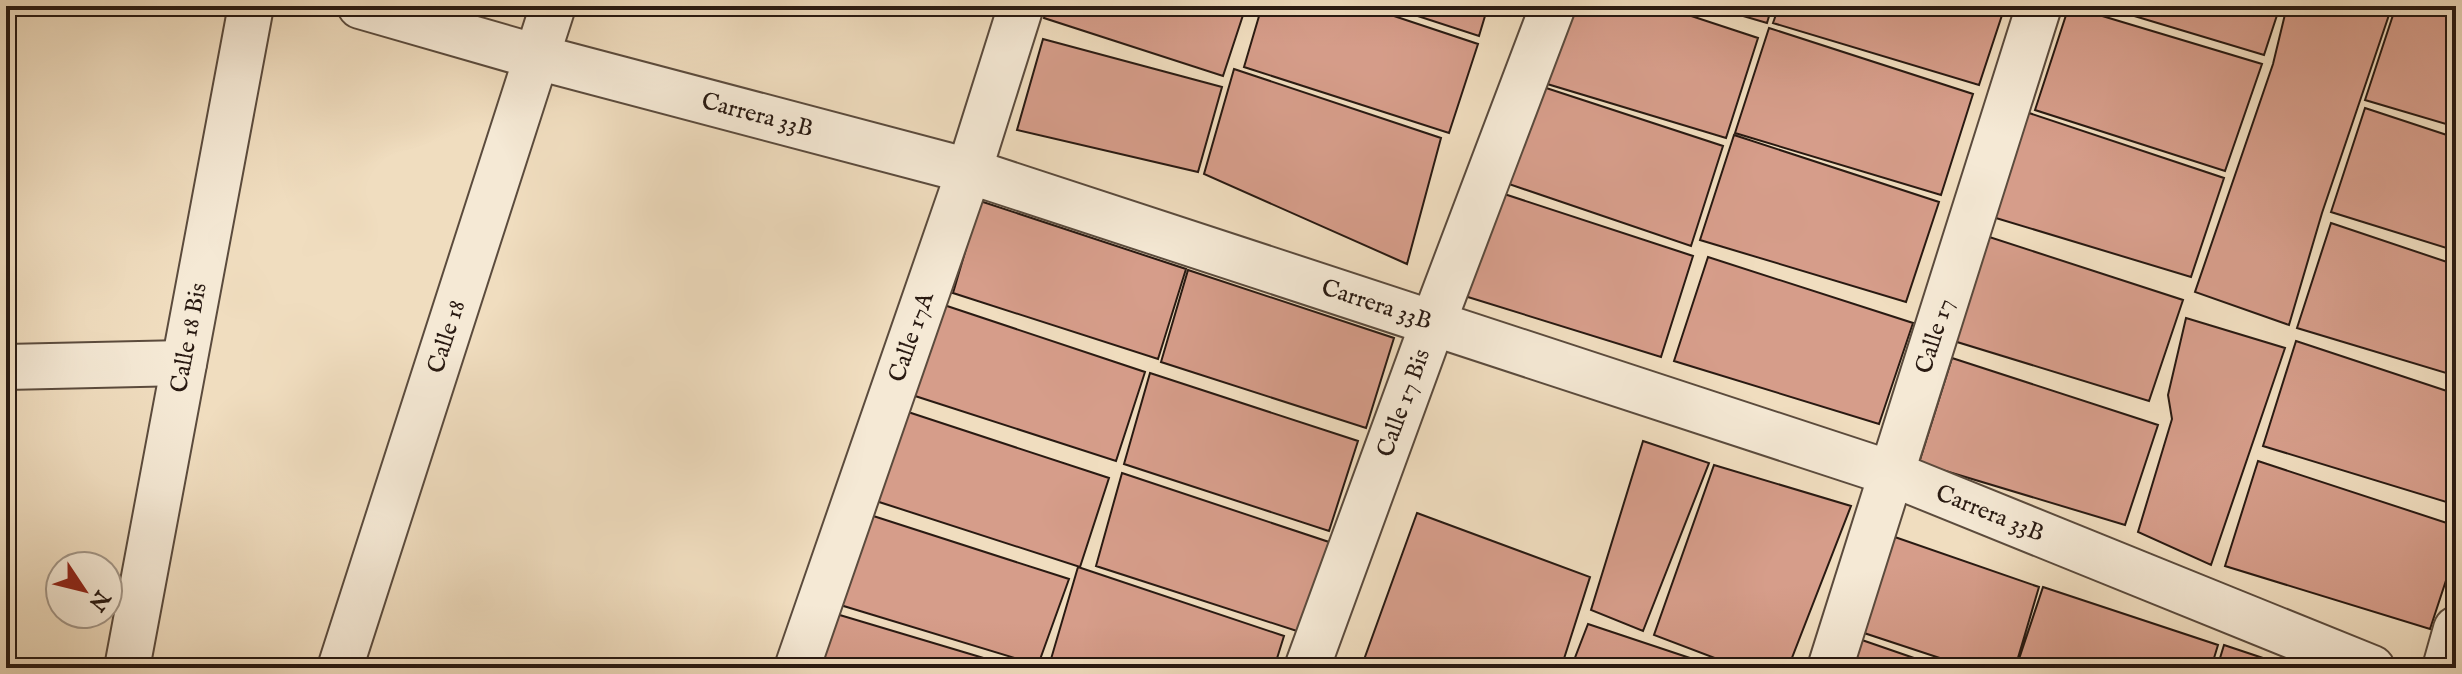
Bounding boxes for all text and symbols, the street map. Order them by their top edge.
street label: Carrera 33B [698,86,817,145]
street label: Carrera 33B [1317,272,1436,337]
street label: Calle 18 Bis [163,280,214,395]
street label: Calle 17A [882,287,942,386]
street label: Calle 17 [1908,295,1961,378]
street label: Calle 18 [420,296,473,377]
street label: Calle 17 Bis [1370,345,1438,462]
street label: Carrera 33B [1931,478,2049,549]
north arrow [44,550,124,630]
text: N [82,584,116,616]

